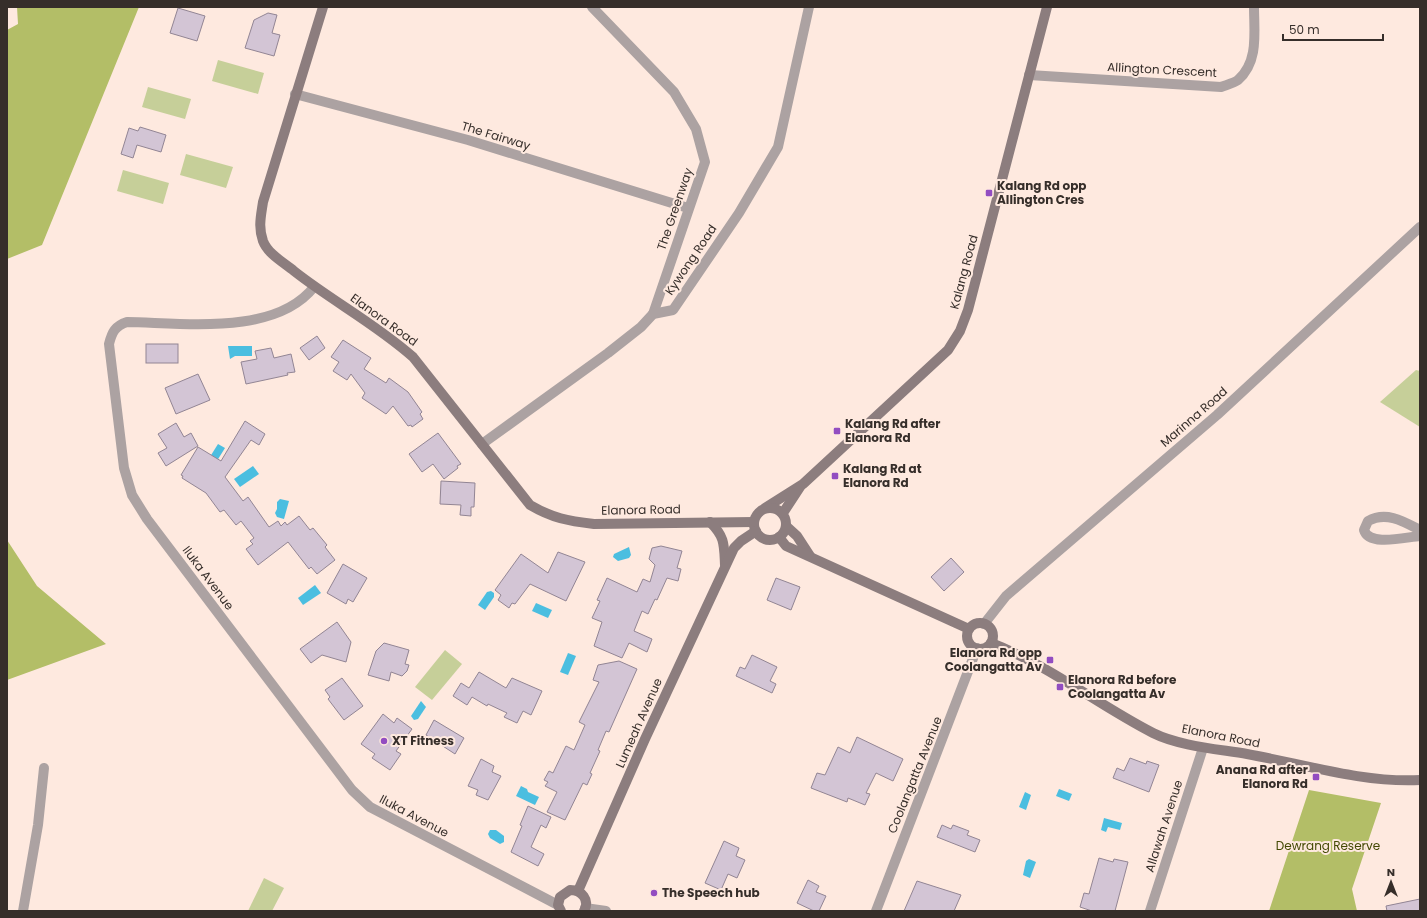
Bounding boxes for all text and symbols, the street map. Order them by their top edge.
scale bar [1283,16,1383,42]
text: 50 m [1289,21,1320,38]
street label: Allington Crescent [1107,58,1217,81]
street label: The Fairway [460,117,533,154]
street label: The Greenway [653,165,697,252]
place label: Kalang Rd opp Allington Cres [997,177,1086,208]
marker: Kalang Rd opp Allington Cres [984,188,994,198]
street label: Kywong Road [661,221,720,298]
street label: Kalang Road [945,233,982,311]
street label: Elanora Road [347,289,421,350]
street label: Marinna Road [1156,383,1231,451]
place label: Kalang Rd after Elanora Rd [845,415,940,446]
marker: Kalang Rd after Elanora Rd [832,426,842,436]
place label: Kalang Rd at Elanora Rd [843,460,922,491]
marker: Kalang Rd at Elanora Rd [830,471,840,481]
street label: Elanora Road [601,500,681,519]
street label: Iluka Avenue [179,542,238,613]
place label: Elanora Rd opp Coolangatta Av [945,644,1042,675]
marker: Elanora Rd opp Coolangatta Av [1045,655,1055,665]
place label: Elanora Rd before Coolangatta Av [1068,671,1177,702]
street label: Lumeah Avenue [611,675,666,770]
marker: Elanora Rd before Coolangatta Av [1055,682,1065,692]
street label: Coolangatta Avenue [883,714,946,836]
street label: Elanora Road [1180,720,1262,751]
place label: XT Fitness [392,732,454,749]
marker: XT Fitness [379,736,389,746]
place label: Anana Rd after Elanora Rd [1216,761,1308,792]
marker: Anana Rd after Elanora Rd [1311,772,1321,782]
street label: Allawah Avenue [1141,778,1186,874]
street label: Iluka Avenue [377,790,452,841]
park label: Dewrang Reserve [1276,837,1380,854]
north arrow [1371,862,1411,902]
text: N [1387,864,1395,880]
place label: The Speech hub [662,884,760,901]
marker: The Speech hub [649,888,659,898]

